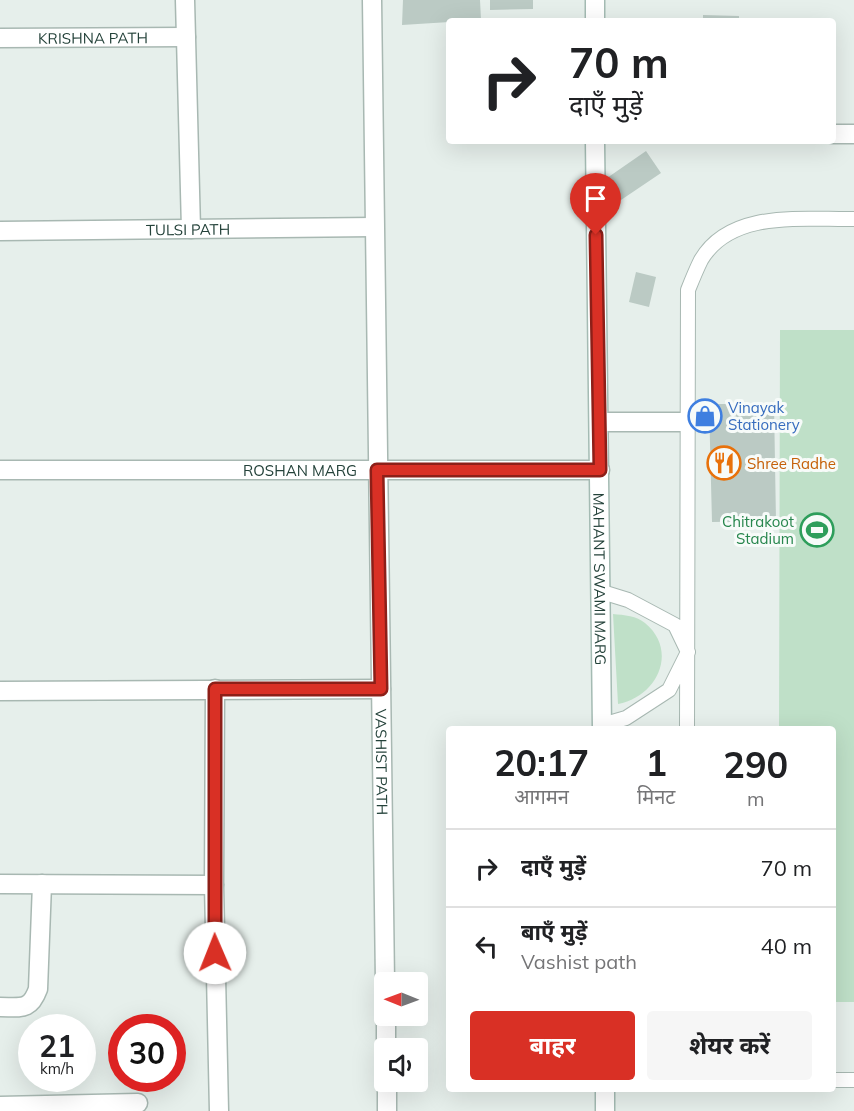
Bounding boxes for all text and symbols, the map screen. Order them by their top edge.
street label: KRISHNA PATH [38,28,148,47]
text: 70 m [569,36,669,89]
icon: right [470,42,548,120]
text: दाएँ मुड़ें [569,88,643,122]
pin [570,173,621,235]
icon: arrive [579,182,612,215]
street label: TULSI PATH [146,219,230,239]
shop icon: Vinayak Stationery [687,398,723,434]
place label: Vinayak Stationery [728,398,800,434]
restaurant icon: Shree Radhe [706,445,742,481]
place label: Shree Radhe [747,454,836,473]
street label: ROSHAN MARG [243,461,357,480]
street label: MAHANT SWAMI MARG [590,493,611,665]
place label: Chitrakoot Stadium [722,512,794,548]
sports icon: Chitrakoot Stadium [799,512,835,548]
street label: VASHIST PATH [372,709,392,815]
text: 20:17 [494,740,589,785]
text: 1 [645,740,667,785]
text: 290 [723,742,788,787]
text: आगमन [514,784,569,809]
text: मिनट [637,784,675,809]
text: m [747,786,764,811]
icon: right [470,852,503,885]
text: दाएँ मुड़ें [521,853,586,881]
text: 70 m [761,854,812,882]
text: बाएँ मुड़ें [521,918,587,946]
position arrow [183,921,247,985]
icon: left [470,930,503,963]
text: 40 m [761,932,812,960]
text: Vashist path [521,949,637,974]
north arrow [374,972,428,1026]
map controls [374,972,428,1092]
button: बाहर [470,1011,635,1080]
button: शेयर करें [647,1011,812,1080]
speed limit sign: 30 [108,1014,186,1092]
text: 21 [39,1027,75,1065]
button: sound [374,1038,428,1092]
text: km/h [40,1059,74,1078]

